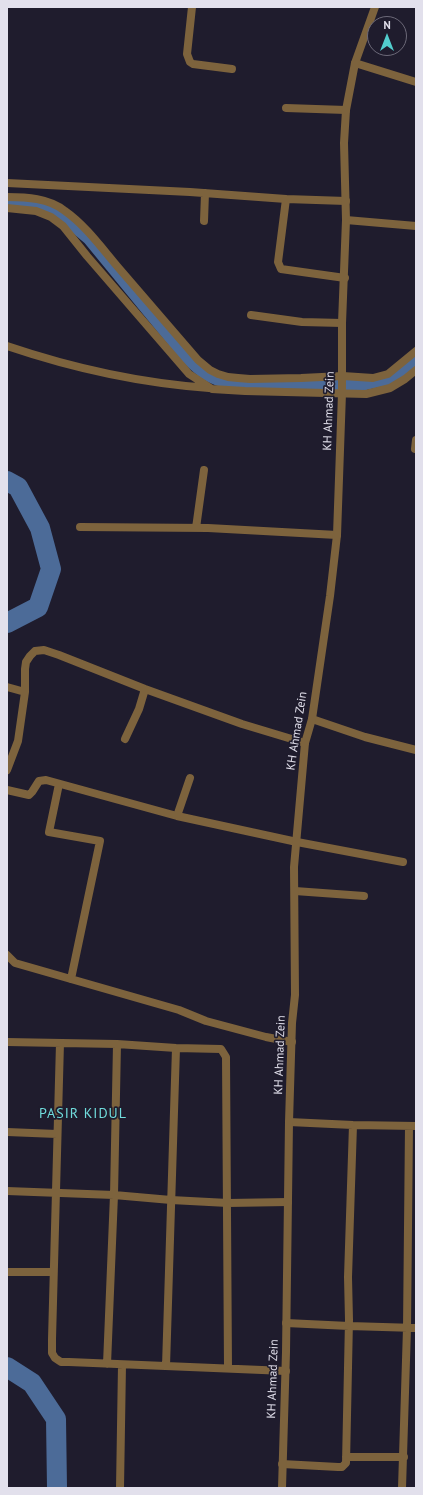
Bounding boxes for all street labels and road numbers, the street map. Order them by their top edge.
street label: KH Ahmad Zein [320,371,338,451]
street label: KH Ahmad Zein [284,691,310,771]
street label: KH Ahmad Zein [271,1015,289,1095]
street label: KH Ahmad Zein [264,1339,282,1419]

